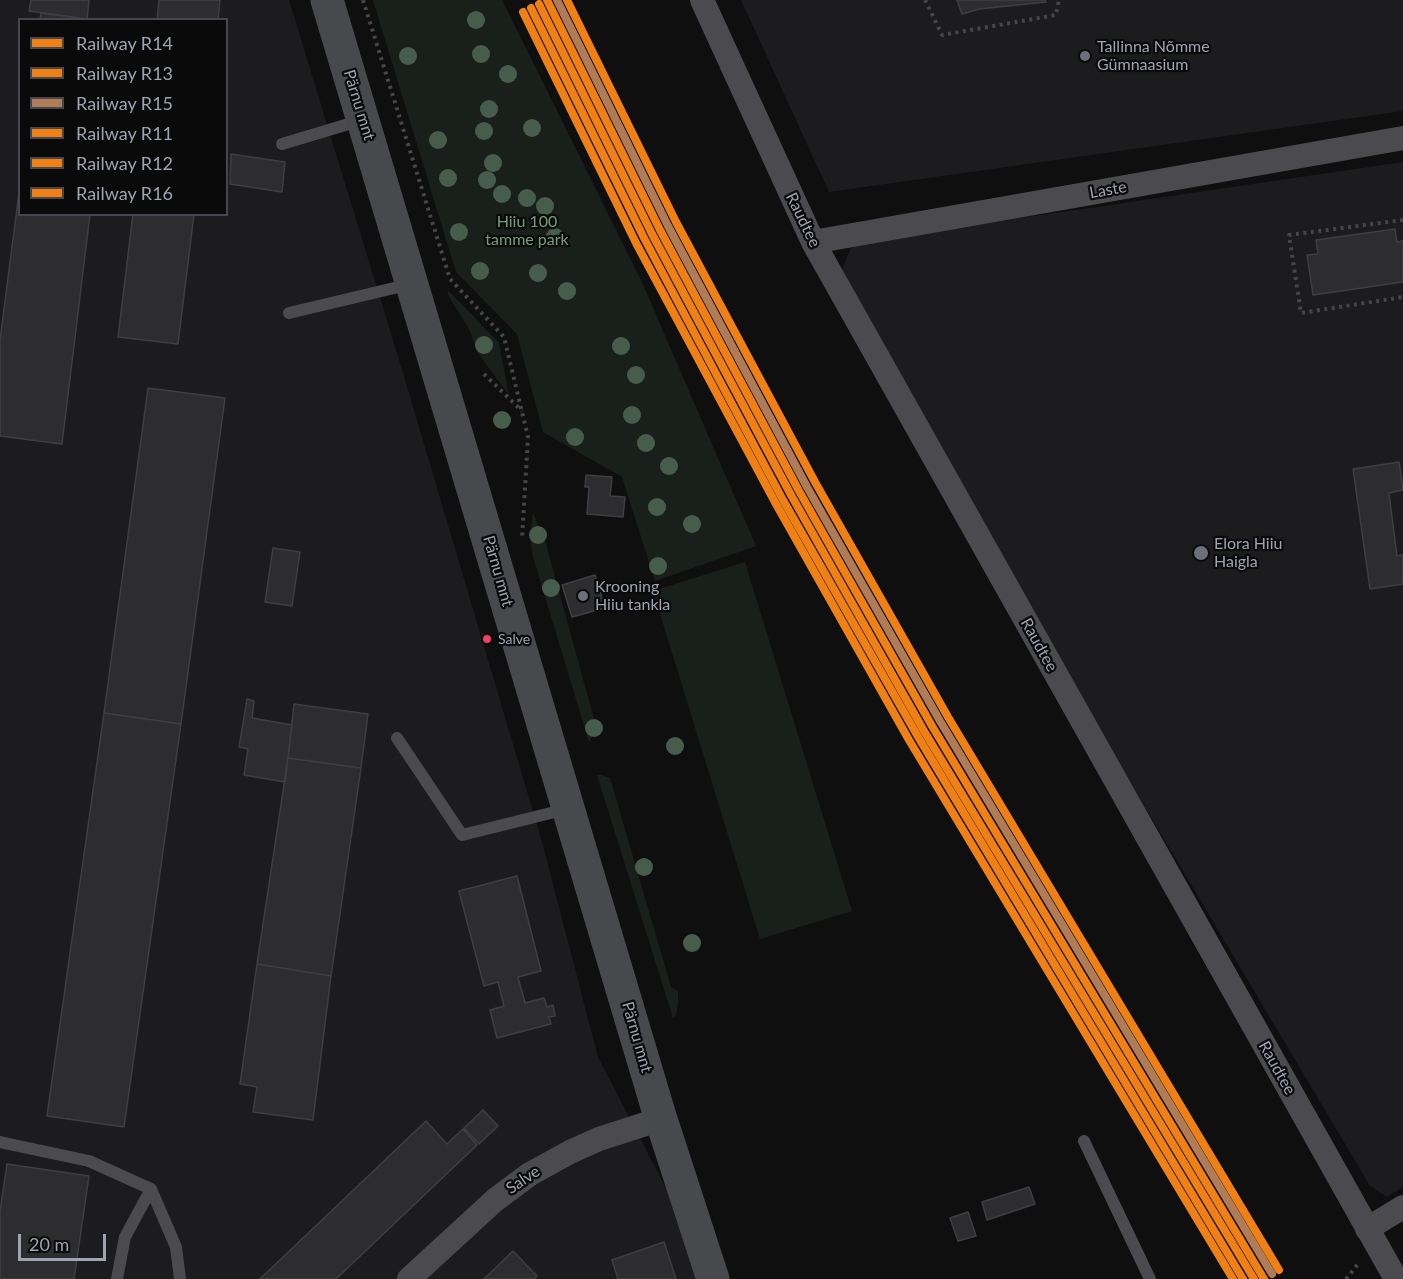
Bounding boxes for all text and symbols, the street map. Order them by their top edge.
legend [18,18,228,216]
text: Railway R14 [76,32,173,54]
place label: Tallinna Nõmme Gümnaasium [1097,37,1210,75]
marker: Tallinna Nõmme Gümnaasium [1078,49,1092,63]
text: Railway R13 [76,62,173,84]
street label: Pärnu mnt [339,67,379,143]
text: Railway R15 [76,92,173,114]
text: Railway R11 [76,122,173,144]
text: Railway R12 [76,152,173,174]
street label: Laste [1088,177,1128,203]
text: Railway R16 [76,182,173,204]
street label: Raudtee [782,190,824,250]
park label: Hiiu 100 tamme park [485,212,569,250]
street label: Pärnu mnt [479,533,517,609]
place label: Elora Hiiu Haigla [1214,534,1282,572]
marker: Elora Hiiu Haigla [1192,544,1210,562]
place label: Krooning Hiiu tankla [595,577,670,615]
marker: Krooning Hiiu tankla [576,589,590,603]
street label: Raudtee [1016,615,1062,675]
place label: Salve [498,631,530,647]
marker: Salve [481,633,493,645]
street label: Pärnu mnt [618,999,656,1075]
street label: Raudtee [1254,1038,1300,1098]
street label: Salve [502,1162,544,1198]
scale bar [21,1222,110,1260]
text: 20 m [29,1233,69,1255]

